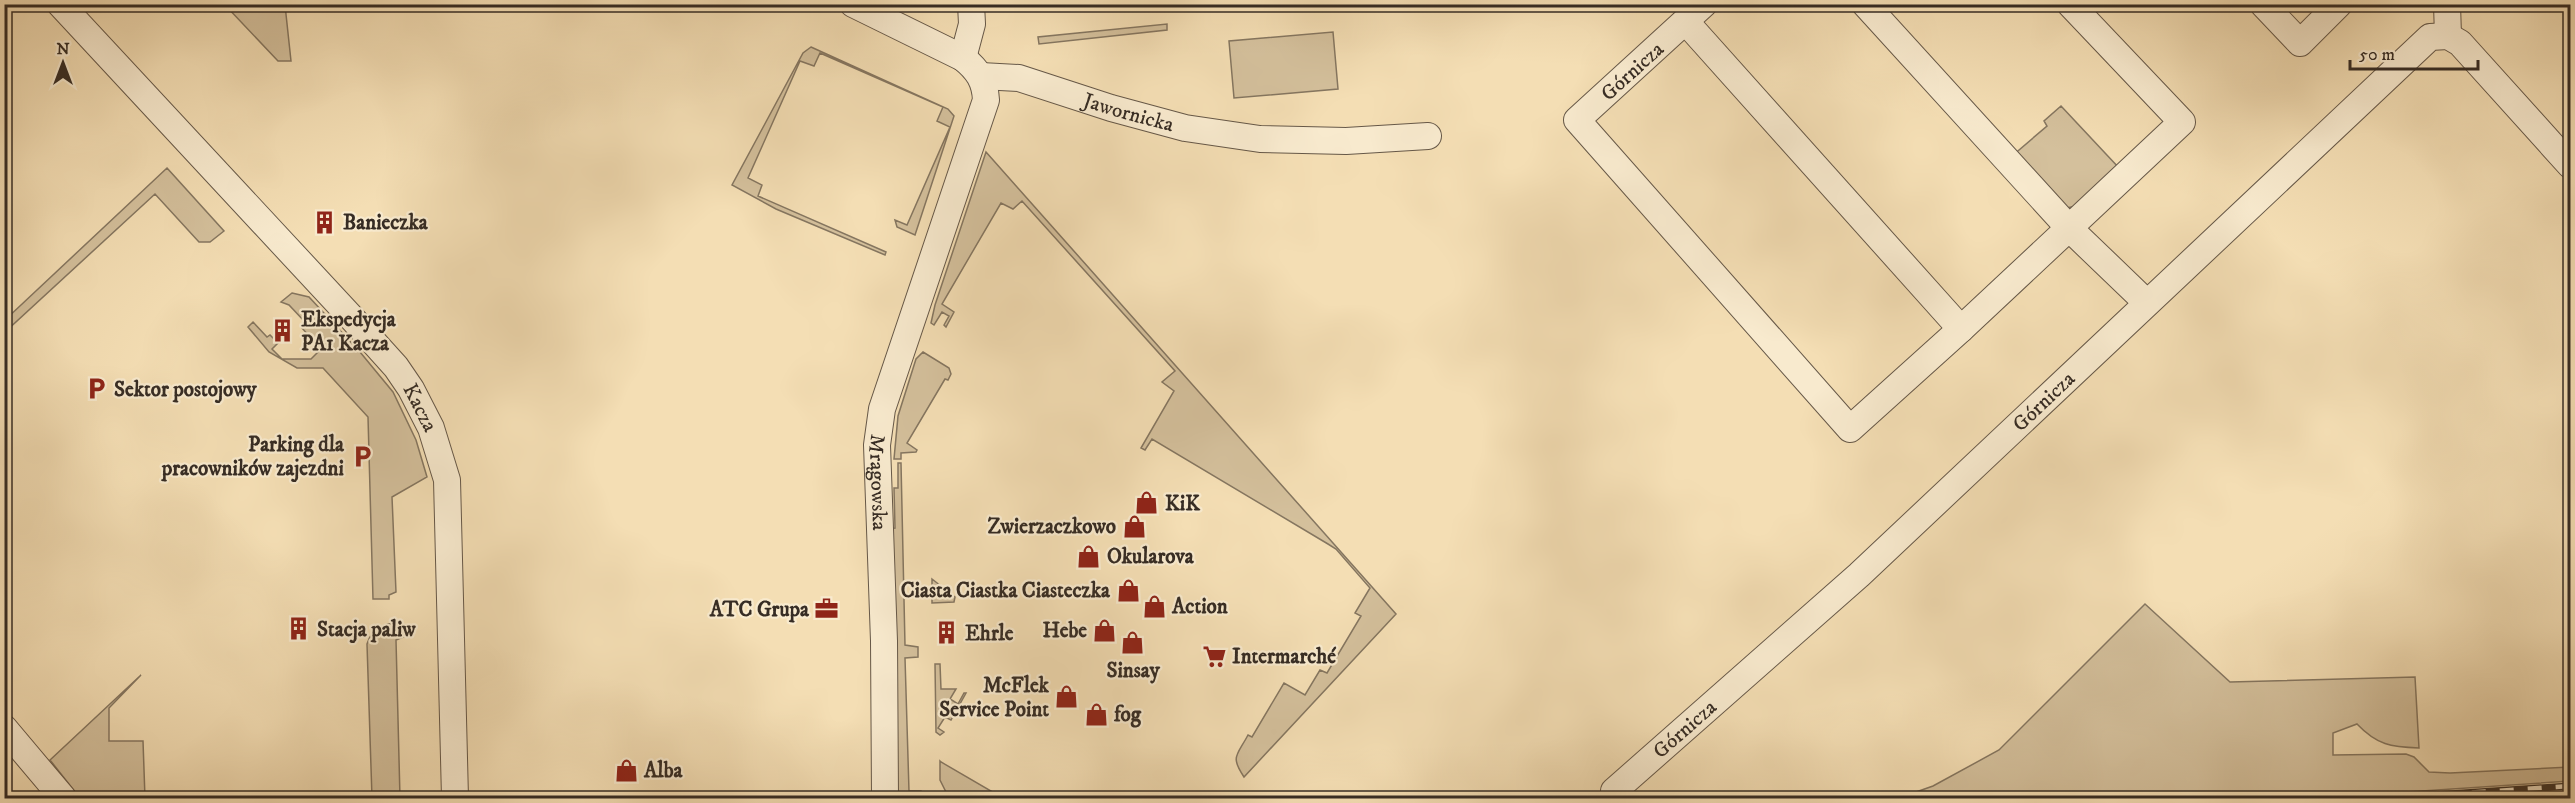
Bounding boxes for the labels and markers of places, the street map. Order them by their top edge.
building icon: Banieczka [312,209,338,235]
place label: Banieczka [343,210,429,236]
place label: Ekspedycja PA1 Kacza [301,307,397,357]
building icon: Ekspedycja PA1 Kacza [270,318,296,344]
parking icon: Sektor postojowy [83,376,109,402]
place label: Sektor postojowy [114,377,258,404]
place label: Parking dla pracowników zajezdni [161,432,345,483]
parking icon: Parking dla pracowników zajezdni [349,443,375,469]
shop icon: KiK [1134,490,1160,516]
place label: KiK [1165,491,1201,517]
shop icon: Zwierzaczkowo [1121,513,1147,539]
place label: Zwierzaczkowo [987,514,1116,540]
shop icon: Okularova [1076,543,1102,569]
place label: Okularova [1107,544,1195,570]
shop icon: Ciasta Ciastka Ciasteczka [1115,577,1141,603]
place label: Ciasta Ciastka Ciasteczka [901,578,1111,604]
shop icon: Action [1141,593,1167,619]
place label: Action [1171,594,1229,620]
office icon: ATC Grupa [814,596,840,622]
place label: ATC Grupa [709,597,810,623]
building icon: Stacja paliw [286,616,312,642]
place label: Stacja paliw [317,617,416,644]
shop icon: Hebe [1092,617,1118,643]
place label: Hebe [1042,618,1087,644]
building icon: Ehrle [934,620,960,646]
place label: Ehrle [965,621,1014,647]
shop icon: Sinsay [1120,629,1146,655]
supermarket icon: Intermarché [1201,643,1227,669]
place label: Intermarché [1232,644,1336,670]
place label: Sinsay [1106,658,1161,684]
place label: McFlek Service Point [939,673,1050,723]
shop icon: McFlek Service Point [1054,684,1080,710]
shop icon: fog [1083,701,1109,727]
place label: fog [1113,702,1142,728]
shop icon: Alba [613,757,639,783]
place label: Alba [643,758,684,784]

